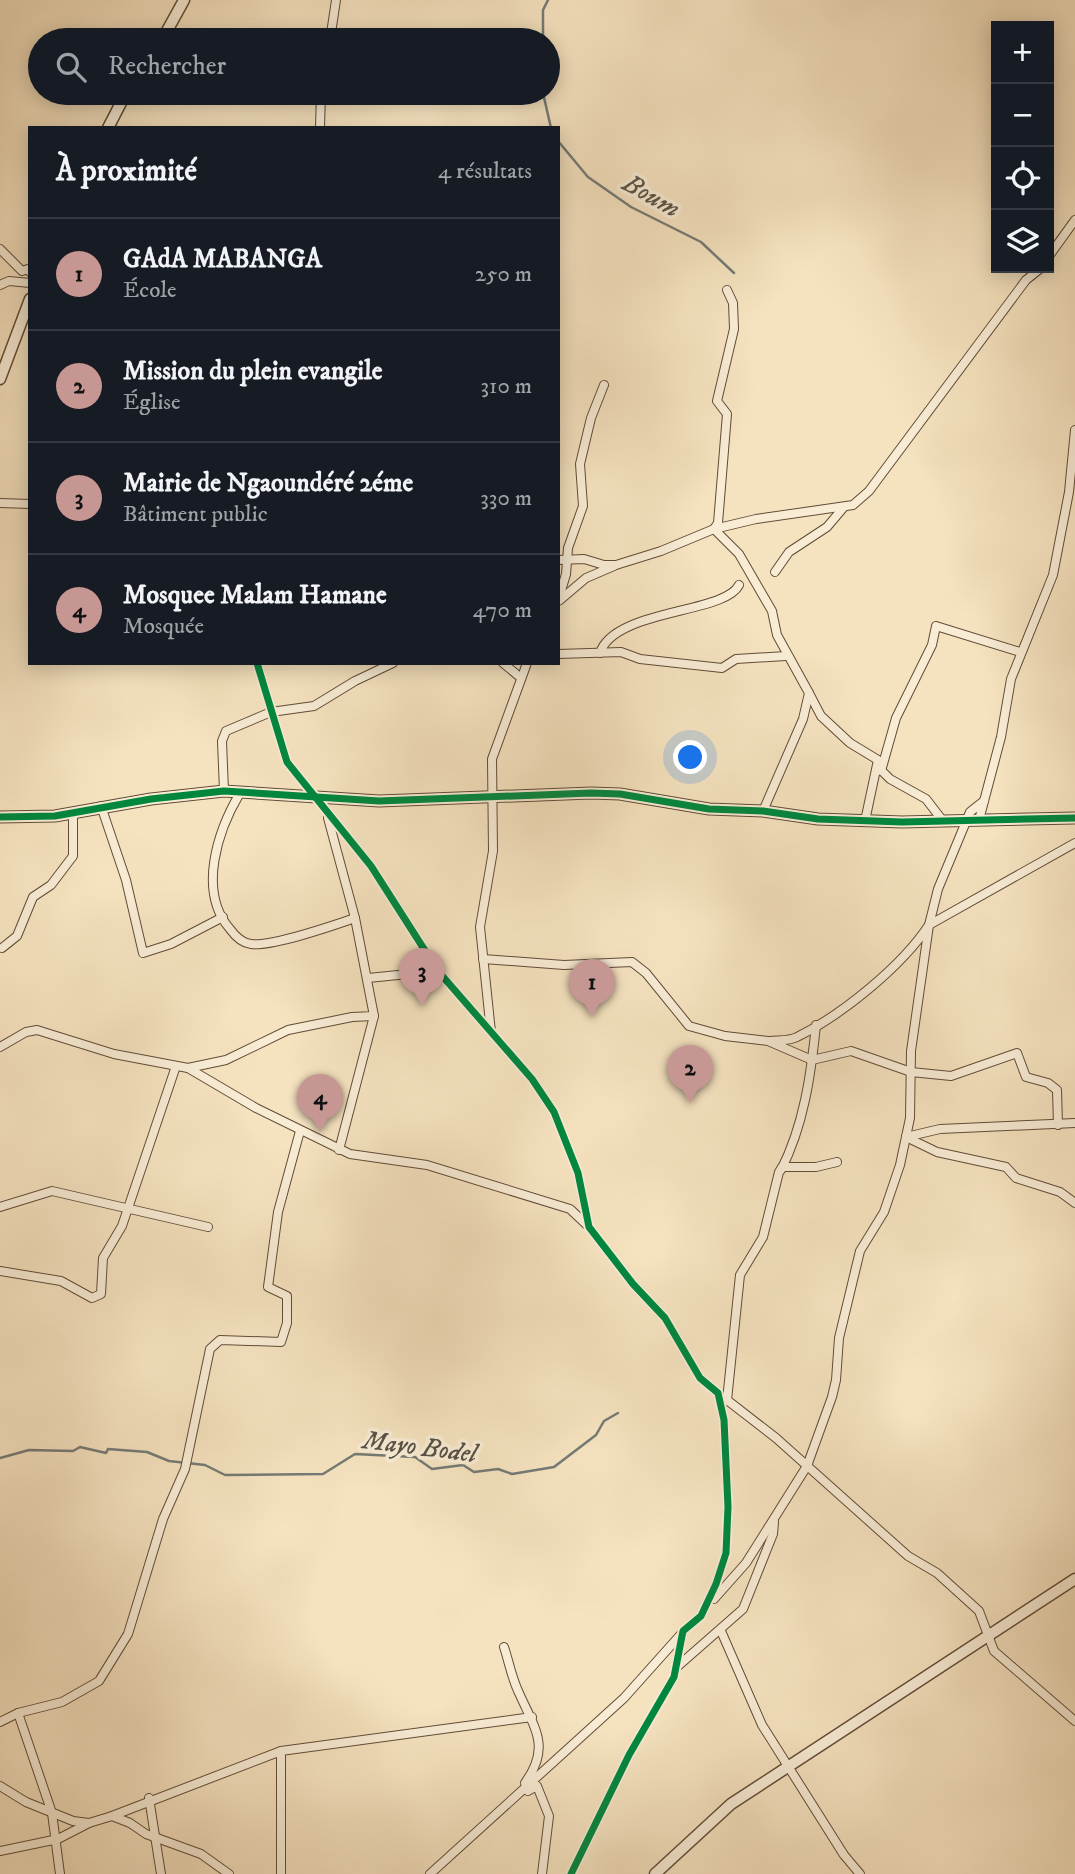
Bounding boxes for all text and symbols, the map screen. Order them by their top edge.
map controls [991,21,1054,273]
button: + [991,21,1054,84]
search box [28,28,560,105]
icon: search [52,48,90,86]
text: Rechercher [108,50,226,83]
button: − [991,84,1054,147]
button: locate [991,147,1054,210]
text: À proximité [56,153,197,190]
text: 4 résultats [438,157,532,186]
water label: Boum [616,166,686,226]
button: layers [991,210,1054,273]
text: GAdA MABANGA [123,243,322,276]
text: 1 [75,260,83,289]
text: 250 m [475,260,532,289]
text: École [123,276,177,305]
text: Mission du plein evangile [123,355,382,388]
text: 2 [73,372,85,401]
text: 310 m [480,372,532,401]
text: Église [123,388,181,417]
text: Mairie de Ngaoundéré 2éme [123,467,413,500]
text: 3 [75,484,83,513]
text: 330 m [480,484,532,513]
text: Bâtiment public [123,500,268,529]
text: Mosquee Malam Hamane [123,579,387,612]
text: 4 [72,596,86,625]
text: 470 m [473,596,532,625]
text: Mosquée [123,612,204,641]
your location [673,740,707,774]
pin: 3 [399,948,445,1006]
pin: 1 [569,959,615,1017]
pin: 2 [667,1045,713,1103]
pin: 4 [297,1074,343,1132]
water label: Mayo Bodel [359,1424,482,1471]

